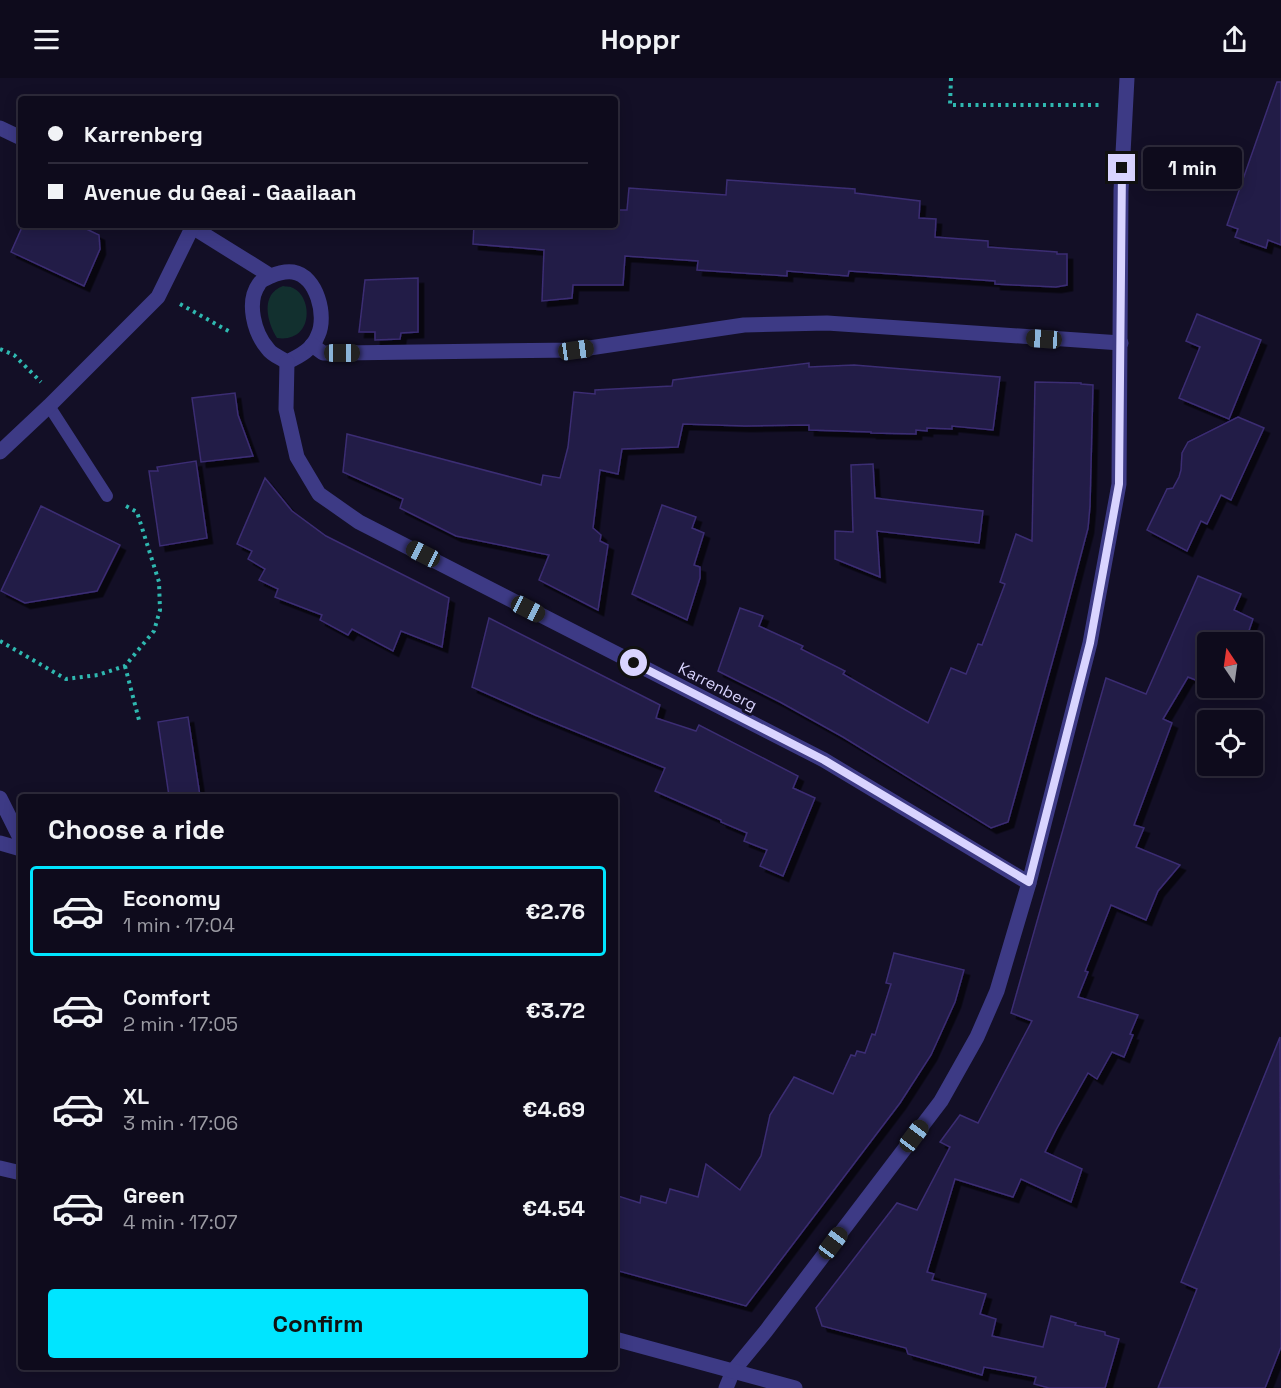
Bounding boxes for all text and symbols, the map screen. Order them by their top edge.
text: Hoppr [601,22,680,57]
icon: menu [30,23,63,56]
icon: share [1218,23,1251,56]
text: Karrenberg [84,120,203,148]
callout: 1 min [1143,147,1242,189]
route end [1108,154,1135,181]
text: 1 min [1168,155,1217,181]
text: Avenue du Geai - Gaailaan [84,178,357,206]
car [1025,329,1063,349]
car [557,339,595,361]
car [324,344,360,362]
car [403,538,443,570]
car [508,593,548,625]
north arrow [1197,632,1263,698]
map controls [1197,632,1263,776]
route start [620,649,647,676]
street label: Karrenberg [675,658,761,715]
button: locate [1197,710,1263,776]
text: Choose a ride [48,812,225,847]
icon: car [51,884,105,938]
text: Economy [123,884,221,912]
text: €2.76 [526,897,585,925]
text: 1 min · 17:04 [123,912,235,938]
icon: car [51,983,105,1037]
text: Comfort [123,983,211,1011]
text: €3.72 [526,996,585,1024]
text: 2 min · 17:05 [123,1011,238,1037]
icon: car [51,1082,105,1136]
text: XL [123,1082,149,1110]
text: €4.69 [523,1095,585,1123]
text: 3 min · 17:06 [123,1110,238,1136]
car [896,1116,932,1156]
icon: car [51,1181,105,1235]
text: Green [123,1181,185,1209]
text: €4.54 [522,1194,585,1222]
text: 4 min · 17:07 [123,1209,237,1235]
car [815,1223,851,1263]
button: Confirm [48,1289,588,1358]

